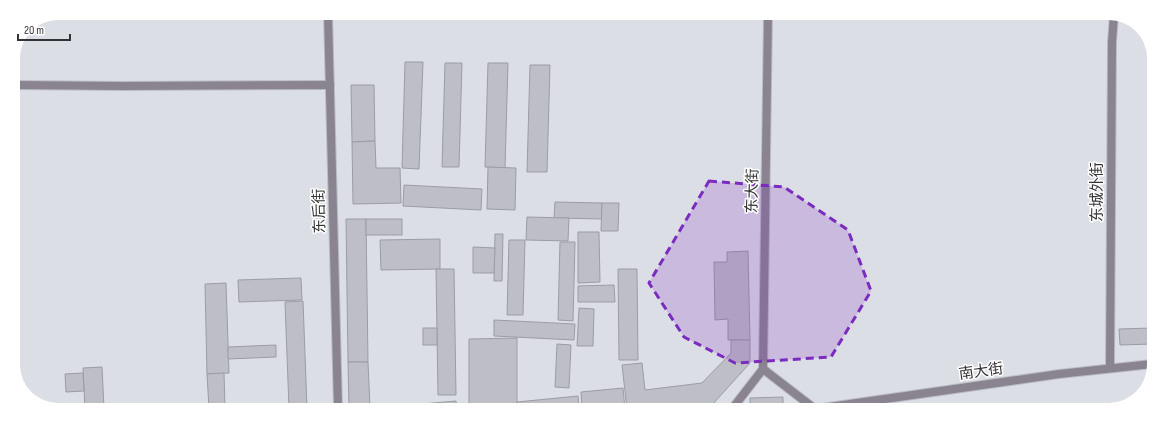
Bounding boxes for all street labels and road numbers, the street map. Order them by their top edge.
street label: 东城外街 [1088,162,1107,222]
street label: 东大街 [743,168,762,214]
street label: 东后街 [310,188,329,234]
street label: 南大街 [957,359,1005,384]

